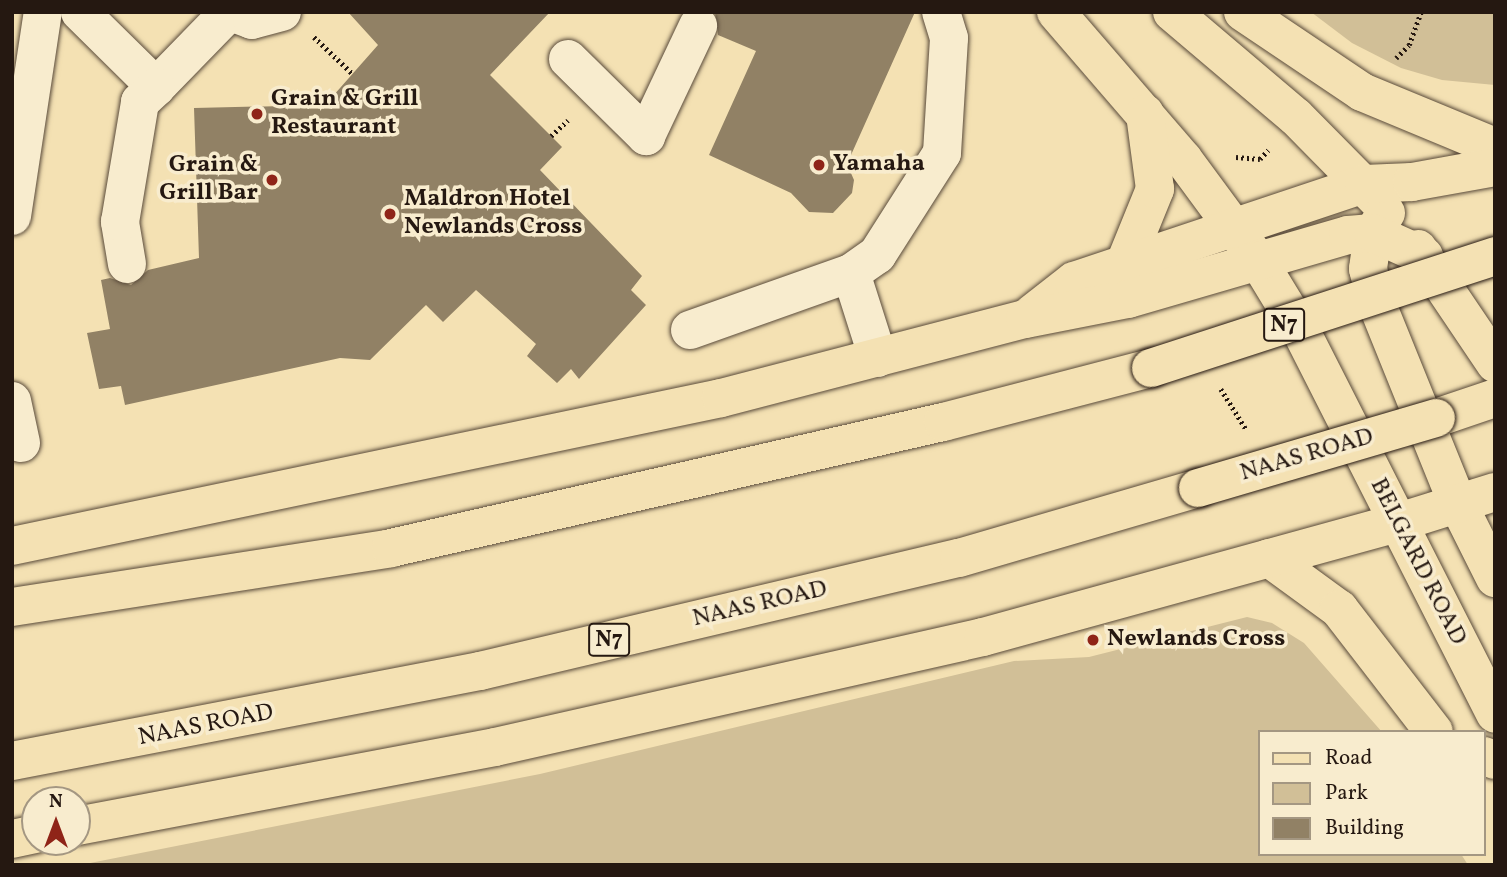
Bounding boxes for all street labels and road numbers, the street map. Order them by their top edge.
road number: N7 [1263,306,1305,344]
street label: NAAS ROAD [1237,423,1377,489]
street label: BELGARD ROAD [1363,474,1471,650]
street label: NAAS ROAD [690,576,830,634]
road number: N7 [588,620,630,660]
street label: NAAS ROAD [136,699,276,753]

